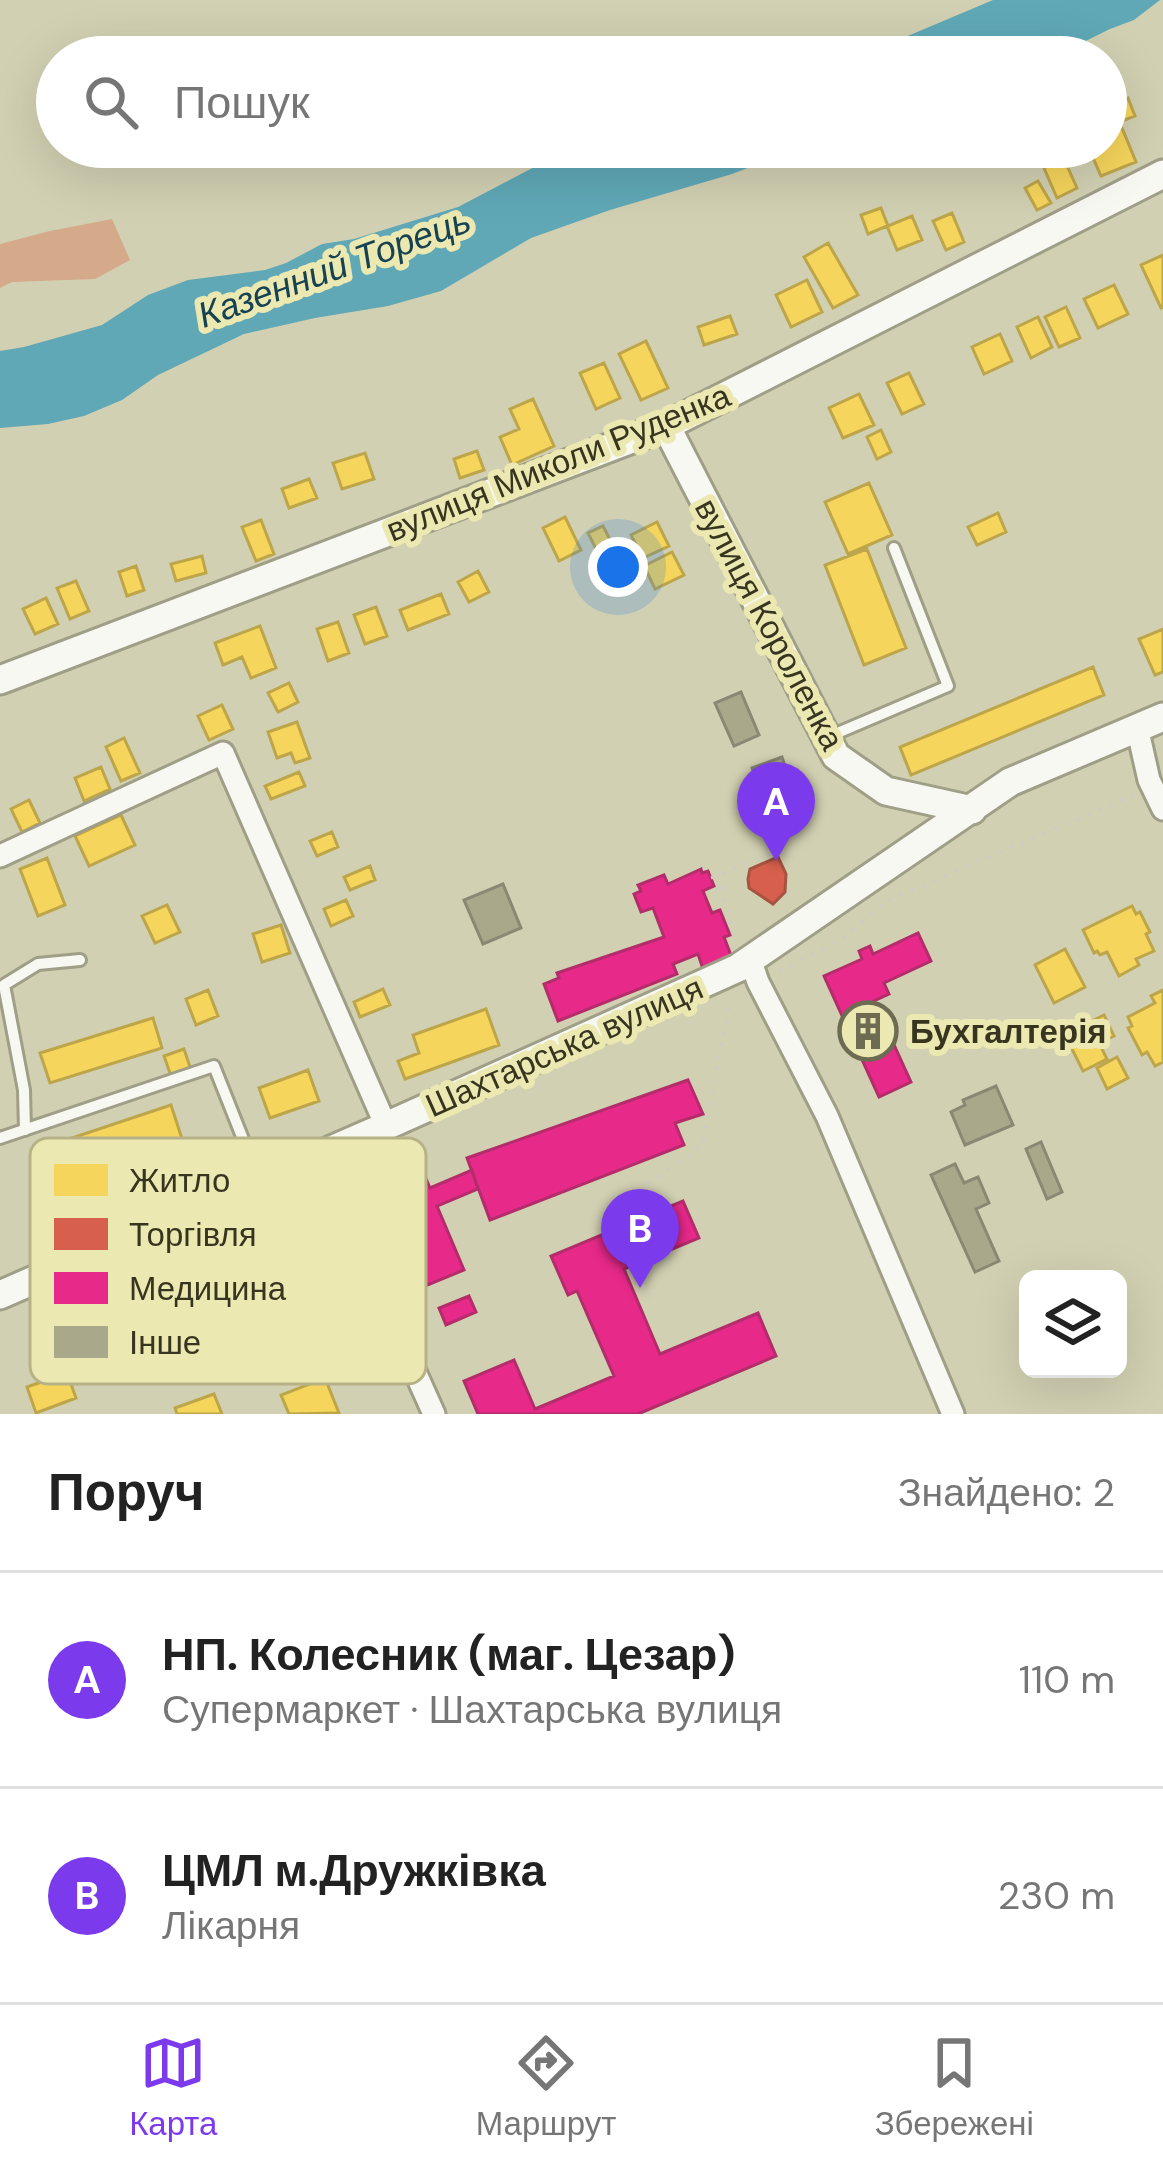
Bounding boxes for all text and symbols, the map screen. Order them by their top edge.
search box [36,36,1127,168]
icon: search [78,69,144,135]
text: Пошук [174,73,310,132]
water label: Казенний Торець [191,196,477,339]
street label: вулиця Миколи Руденка [380,373,737,551]
street label: вулиця Короленка [685,491,854,758]
your location [588,537,648,597]
pin: A [737,762,815,861]
street label: Шахтарська вулиця [419,966,710,1127]
building icon: Бухгалтерія [837,1000,899,1062]
place label: Бухгалтерія [910,1010,1107,1053]
legend [30,1138,426,1384]
text: Житло [129,1159,230,1202]
pin: B [601,1189,679,1288]
text: Торгівля [129,1213,257,1256]
text: Медицина [129,1267,287,1310]
map controls [1019,1270,1127,1378]
button: layers [1019,1270,1127,1378]
text: Інше [129,1321,201,1364]
text: Поруч [48,1459,204,1526]
text: Знайдено: 2 [898,1467,1115,1518]
text: НП. Колесник (маг. Цезар) [162,1625,736,1684]
text: A [73,1654,101,1705]
text: 110 m [1019,1654,1115,1705]
text: Супермаркет · Шахтарська вулиця [162,1684,782,1735]
text: ЦМЛ м.Дружківка [162,1841,546,1900]
text: B [75,1870,99,1921]
text: 230 m [998,1870,1115,1921]
text: Лікарня [162,1900,300,1951]
tab: Карта [129,2030,217,2145]
tab: Маршрут [476,2030,616,2145]
tab: Збережені [875,2030,1034,2145]

